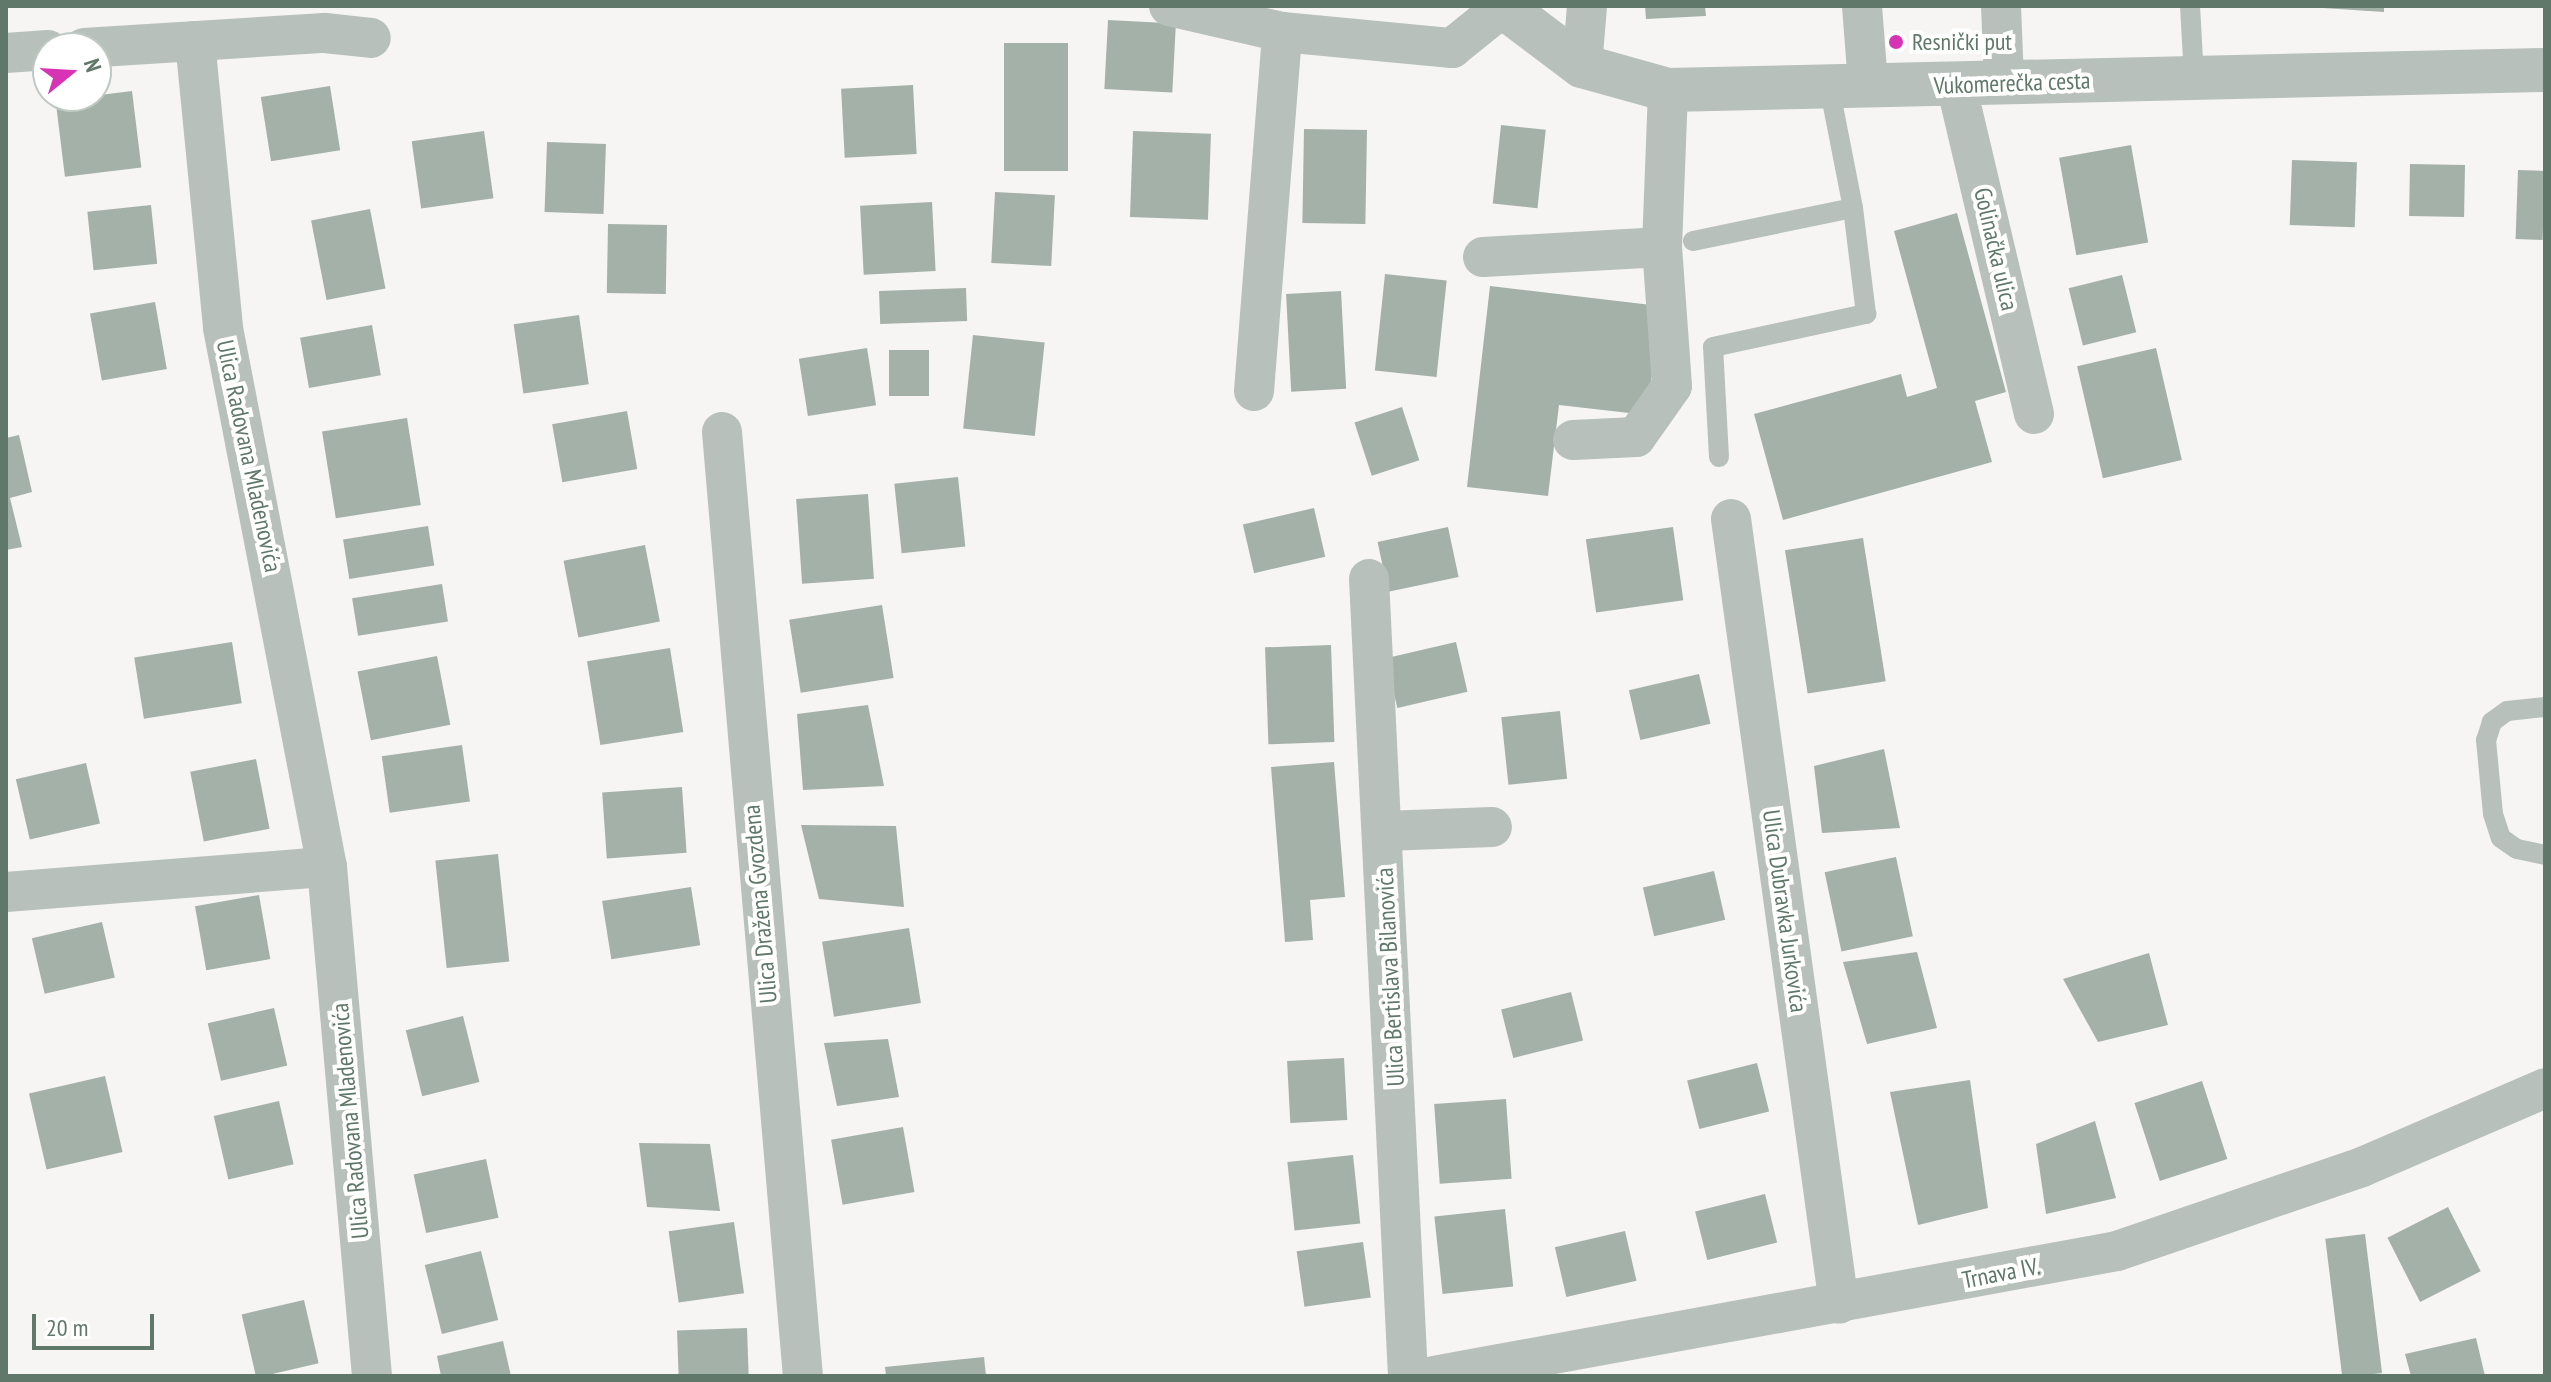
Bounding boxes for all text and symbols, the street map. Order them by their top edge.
place label: Resnički put [1912,28,2012,56]
north arrow [32,32,112,112]
marker: Resnički put [1887,33,1905,51]
text: N [78,55,108,75]
street label: Vukomerečka cesta [1933,66,2091,100]
street label: Golinačka ulica [1968,185,2024,313]
street label: Ulica Radovana Mladenovića [210,337,288,575]
street label: Ulica Dražena Gvozdena [737,804,783,1004]
street label: Ulica Dubravka Jurkovića [1757,808,1813,1014]
street label: Ulica Bertislava Bilanovića [1370,867,1410,1087]
street label: Ulica Radovana Mladenovića [325,1002,375,1240]
street label: Trnava IV. [1960,1251,2042,1295]
scale bar [36,1298,158,1348]
text: 20 m [46,1312,88,1343]

